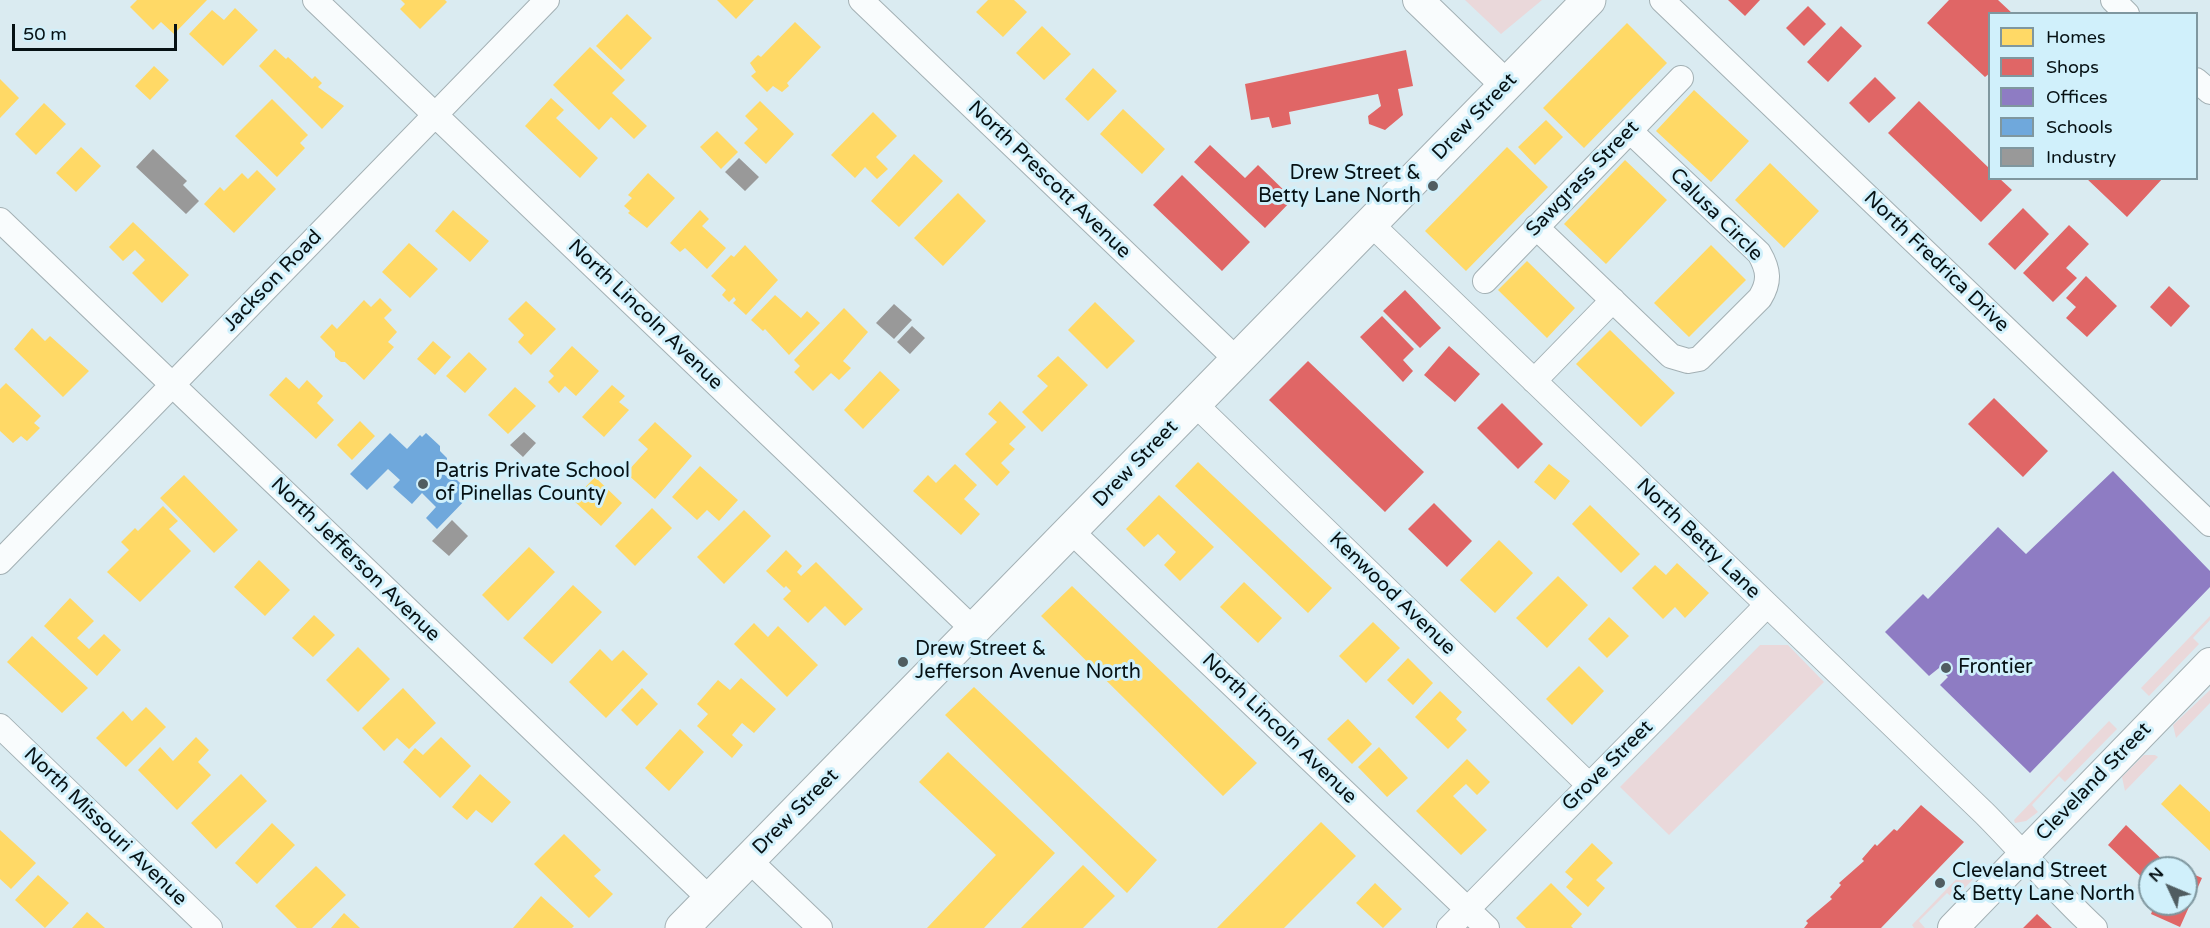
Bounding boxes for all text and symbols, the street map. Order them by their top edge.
scale bar [15,12,180,50]
legend [1988,12,2198,180]
text: 50 m [23,23,67,45]
text: Homes [2046,26,2106,48]
text: Shops [2046,56,2099,78]
street label: Drew Street [1428,69,1522,165]
text: Offices [2046,86,2108,108]
street label: North Prescott Avenue [963,96,1135,264]
street label: Sawgrass Street [1522,116,1644,242]
text: Schools [2046,116,2113,138]
text: Industry [2046,146,2116,168]
place label: Drew Street & Betty Lane North [1258,162,1421,209]
street label: Calusa Circle [1665,164,1767,266]
marker: Drew Street & Betty Lane North [1426,179,1440,193]
street label: North Fredrica Drive [1858,186,2014,338]
street label: Jackson Road [219,225,327,337]
street label: North Lincoln Avenue [563,235,727,395]
street label: Drew Street [1089,416,1183,512]
place label: Patris Private School of Pinellas County [435,460,630,507]
street label: North Jefferson Avenue [265,473,445,647]
street label: North Betty Lane [1631,474,1765,604]
marker: Patris Private School of Pinellas County [416,477,430,491]
street label: Kenwood Avenue [1324,528,1460,660]
place label: Drew Street & Jefferson Avenue North [915,638,1141,685]
street label: North Lincoln Avenue [1197,649,1361,809]
marker: Drew Street & Jefferson Avenue North [896,655,910,669]
place label: Frontier [1958,656,2033,680]
marker: Frontier [1939,661,1953,675]
street label: Grove Street [1558,716,1658,816]
street label: Cleveland Street [2031,718,2157,846]
street label: North Missouri Avenue [18,743,192,911]
street label: Drew Street [748,764,844,860]
north arrow [2138,856,2198,916]
place label: Cleveland Street & Betty Lane North [1952,860,2135,907]
text: N [2145,863,2168,886]
marker: Cleveland Street & Betty Lane North [1933,876,1947,890]

